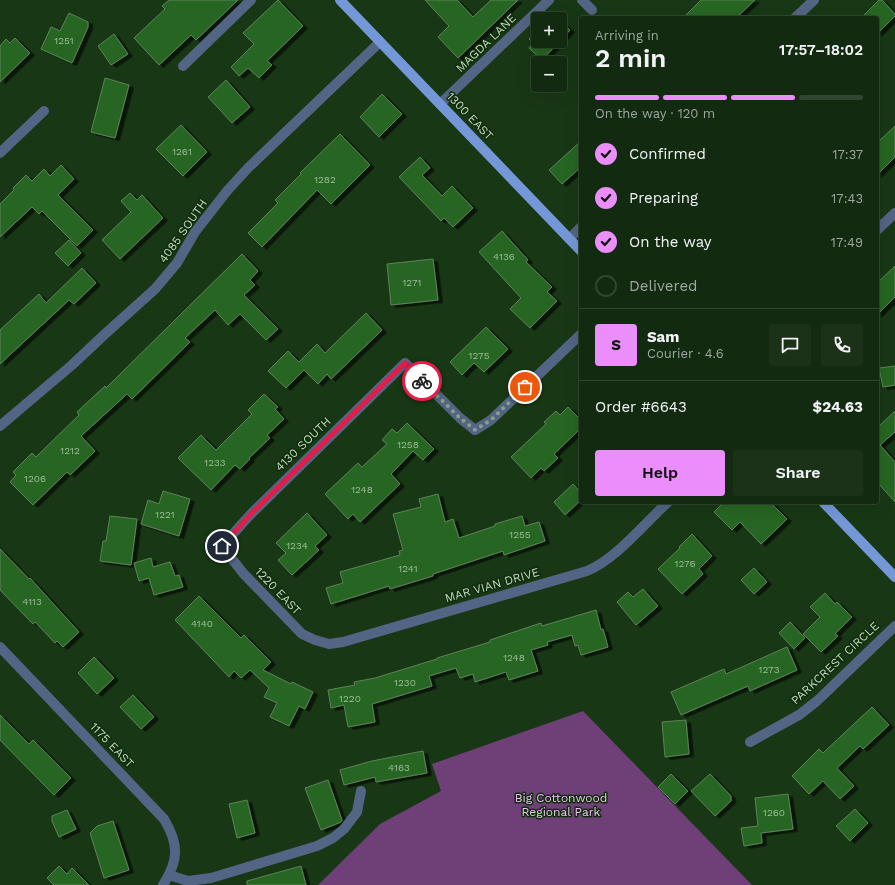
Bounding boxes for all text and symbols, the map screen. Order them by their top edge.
street label: MAGDA LANE [453,11,519,75]
map controls [531,12,567,92]
button: + [531,12,567,48]
text: Arriving in [595,28,659,43]
house number: 1251 [54,35,74,46]
text: 17:57–18:02 [779,41,863,59]
text: 2 min [595,43,666,73]
button: − [531,56,567,92]
street label: 1300 EAST [444,89,496,143]
text: On the way · 120 m [595,106,715,121]
icon: check [595,143,617,165]
text: Confirmed [629,145,706,163]
house number: 1261 [172,146,192,157]
text: 17:37 [832,147,863,162]
house number: 1282 [314,174,336,185]
icon: check [595,187,617,209]
text: Preparing [629,189,698,207]
text: 17:43 [831,191,863,206]
street label: 4085 SOUTH [156,196,210,266]
icon: check [595,231,617,253]
text: On the way [629,233,711,251]
text: 17:49 [831,235,863,250]
house number: 4136 [493,251,515,262]
house number: 1271 [402,277,422,288]
text: Delivered [629,277,697,295]
button: chat [769,324,811,366]
button: phone [821,324,863,366]
text: Sam [647,328,679,346]
text: S [611,336,621,354]
text: Courier · 4.6 [647,346,724,361]
house number: 1275 [469,350,490,361]
courier [402,361,442,401]
icon: bike [411,370,433,392]
pin [508,370,542,404]
icon: bag [514,376,536,398]
text: Order #6643 [595,398,687,416]
text: $24.63 [813,398,863,416]
street label: 4130 SOUTH [272,414,334,474]
house number: 1258 [397,439,419,450]
house number: 1212 [60,445,80,456]
button: Help [595,450,725,496]
button: Share [733,450,863,496]
house number: 1233 [204,457,226,468]
house number: 1206 [24,473,46,484]
house number: 1248 [351,484,373,495]
house number: 1221 [155,509,175,520]
pin [205,529,239,563]
house number: 1255 [509,529,531,540]
icon: home [211,535,233,557]
house number: 1234 [286,540,308,551]
house number: 1276 [674,558,696,569]
house number: 1241 [398,563,418,574]
street label: 1220 EAST [252,564,304,618]
street label: MAR VIAN DRIVE [443,565,541,605]
house number: 4113 [22,596,42,607]
house number: 4140 [191,618,213,629]
street label: PARKCREST CIRCLE [788,618,882,707]
house number: 1248 [503,652,525,663]
house number: 1273 [759,664,780,675]
house number: 1230 [394,677,416,688]
house number: 1220 [339,693,361,704]
street label: 1175 EAST [87,720,137,770]
house number: 4163 [388,762,410,773]
park label: Big Cottonwood Regional Park [515,791,607,819]
house number: 1260 [763,807,785,818]

